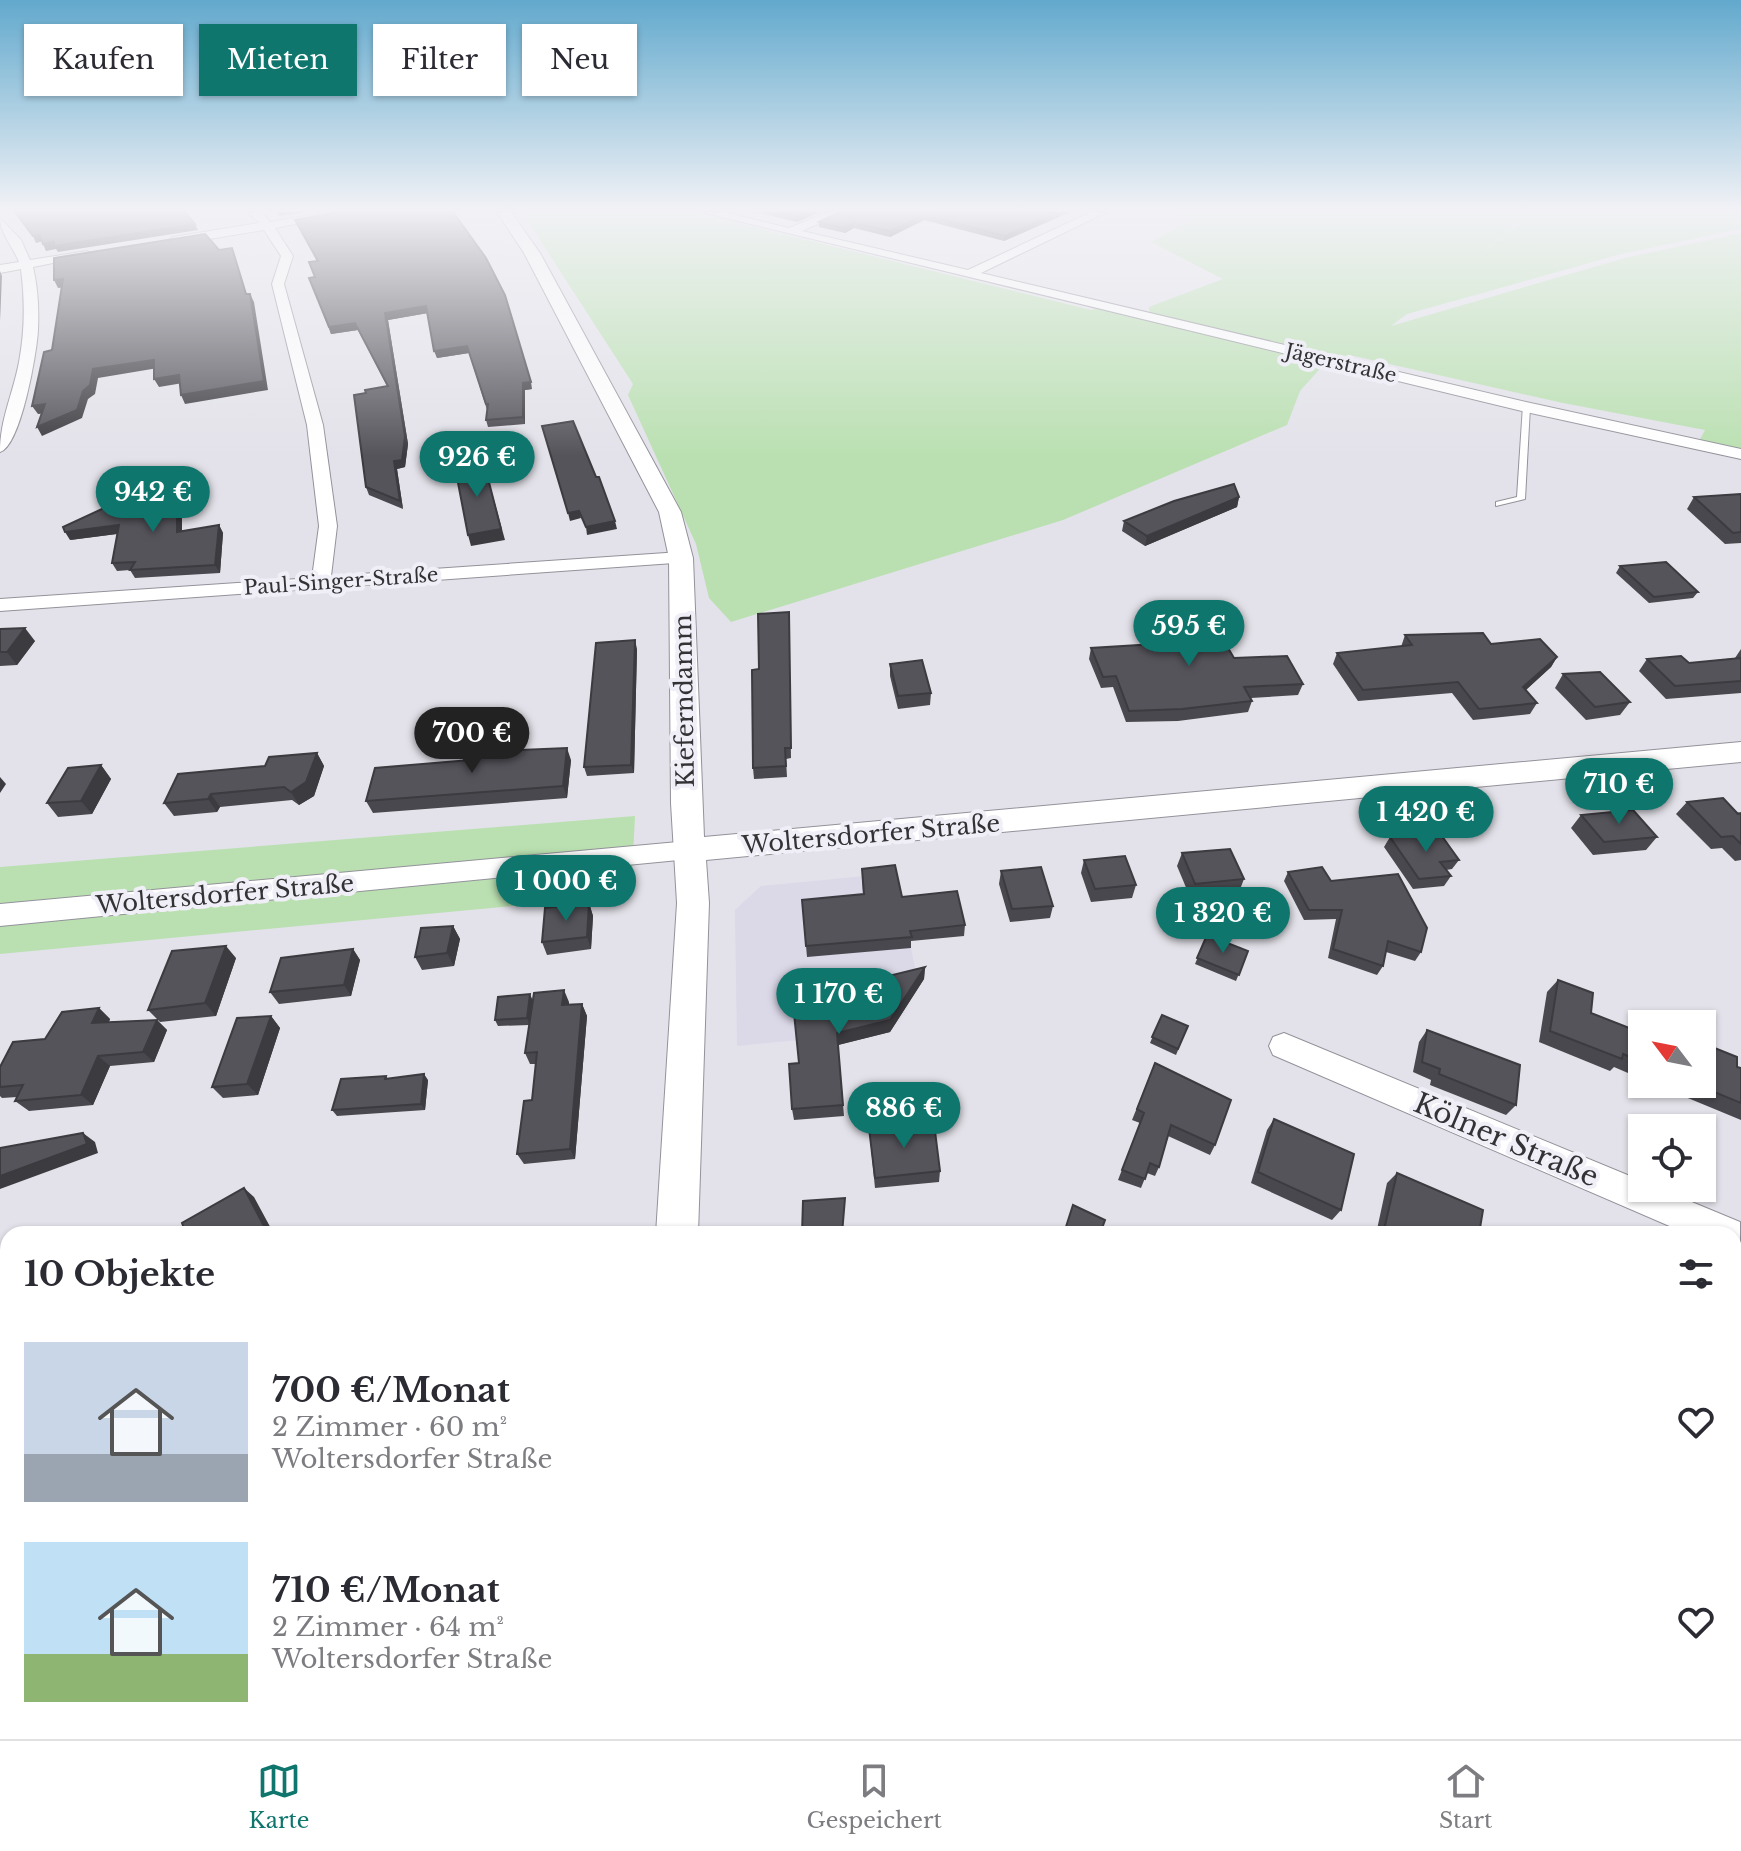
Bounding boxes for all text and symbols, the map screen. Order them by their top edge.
chip: Kaufen [24,24,183,96]
chip: Mieten [199,24,357,96]
chip: Filter [373,24,506,96]
chip: Neu [522,24,637,96]
street label: Jägerstraße [1280,338,1399,387]
pin: 926 € [421,431,533,499]
text: 926 € [438,441,516,473]
pin: 942 € [97,466,209,534]
text: 942 € [114,476,192,508]
street label: Paul-Singer-Straße [243,562,439,600]
pin: 595 € [1133,600,1245,668]
text: 595 € [1151,610,1227,642]
street label: Kieferndamm [668,614,700,788]
pin: 700 € [416,707,528,775]
text: 700 € [432,717,512,749]
pin: 710 € [1563,758,1675,826]
text: 710 € [1583,768,1655,800]
pin: 1 420 € [1352,786,1500,854]
text: 1 420 € [1377,796,1475,828]
street label: Woltersdorfer Straße [740,808,1001,860]
pin: 1 000 € [492,855,640,923]
text: 1 000 € [514,865,618,897]
street label: Woltersdorfer Straße [94,868,355,920]
pin: 1 320 € [1149,887,1297,955]
text: 1 320 € [1174,897,1272,929]
pin: 1 170 € [765,968,913,1036]
text: 1 170 € [794,978,884,1010]
north arrow [1628,1010,1716,1098]
map controls [1628,1010,1716,1202]
pin: 886 € [848,1082,960,1150]
street label: Kölner Straße [1409,1085,1603,1195]
text: 886 € [865,1092,943,1124]
button: locate [1628,1114,1716,1202]
icon: filters [1674,1252,1718,1296]
text: 10 Objekte [24,1253,215,1295]
text: 700 €/Monat [272,1369,510,1411]
icon: home [88,1374,184,1470]
icon: heart [1674,1400,1718,1444]
text: 2 Zimmer · 60 m² [272,1411,507,1443]
text: Woltersdorfer Straße [272,1443,552,1475]
text: 710 €/Monat [272,1569,500,1611]
icon: home [88,1574,184,1670]
icon: heart [1674,1600,1718,1644]
text: 2 Zimmer · 64 m² [272,1611,504,1643]
text: Woltersdorfer Straße [272,1643,552,1675]
tab: Karte [249,1759,309,1834]
tab: Gespeichert [807,1759,942,1834]
tab: Start [1439,1759,1492,1834]

